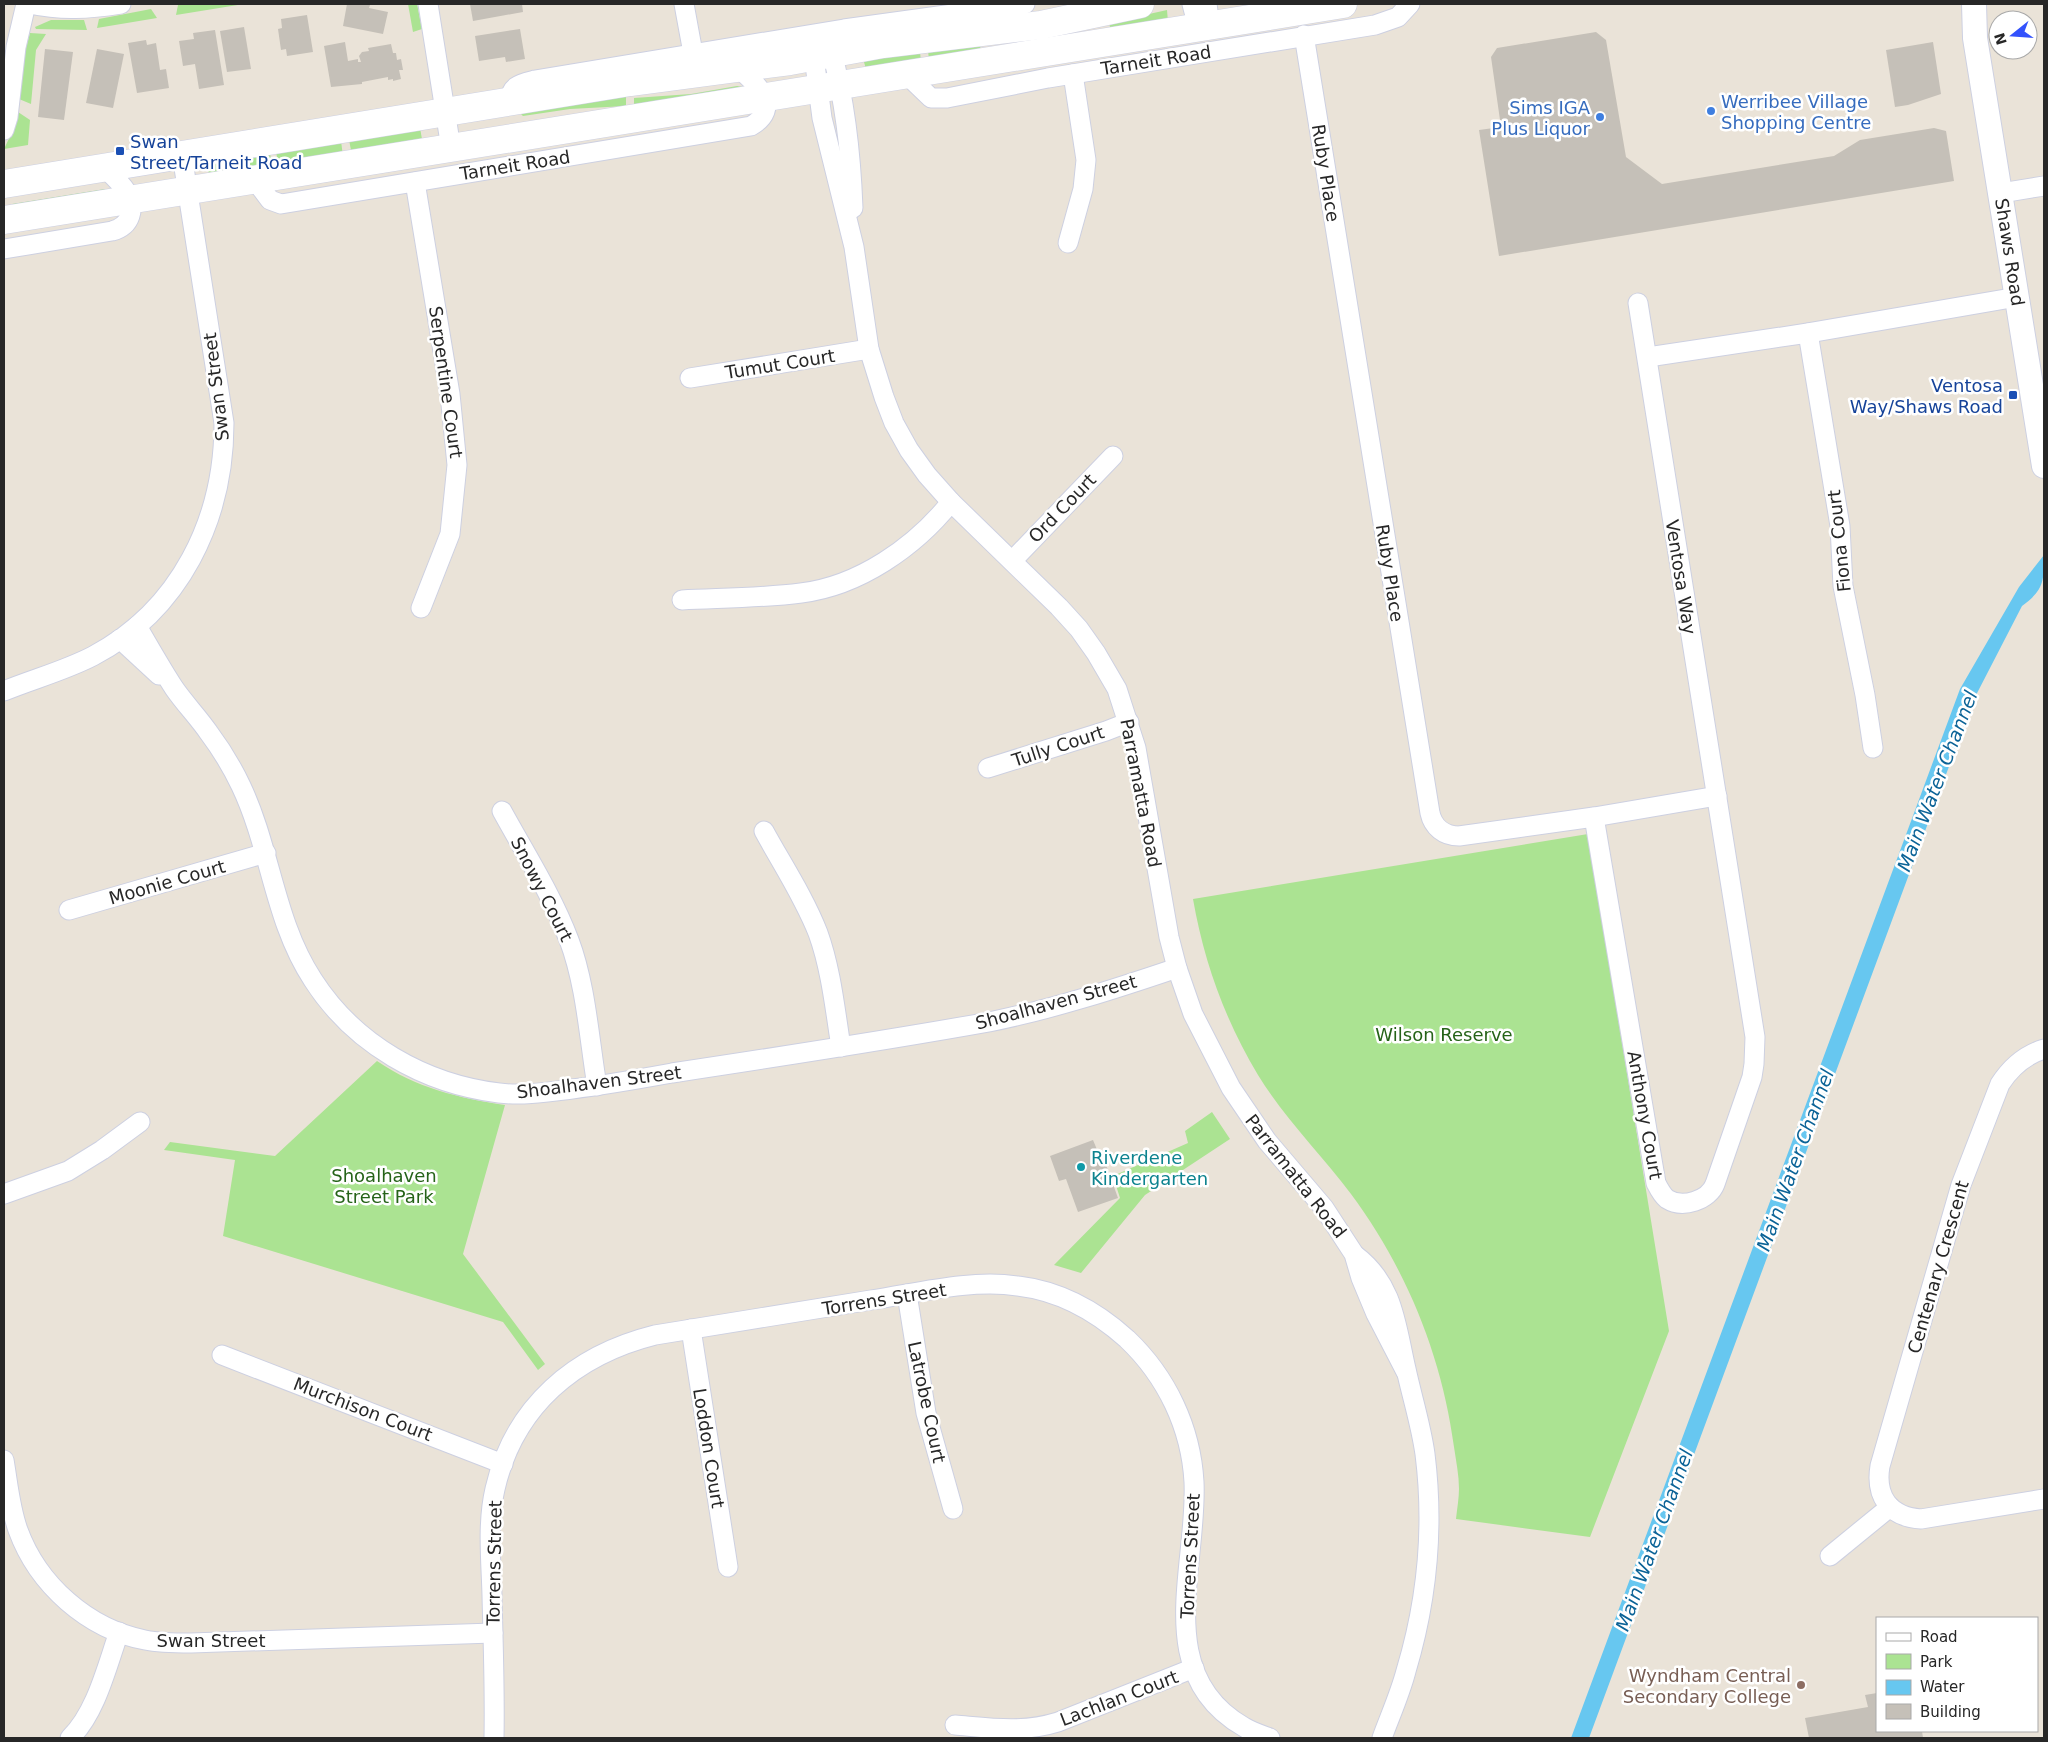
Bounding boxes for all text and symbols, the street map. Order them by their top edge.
north arrow [1988,10,2038,60]
text: N [1991,31,2010,47]
street label: Tarneit Road [1098,41,1213,79]
place label: Werribee Village Shopping Centre [1721,91,1871,133]
place label: Sims IGA Plus Liquor [1491,97,1591,139]
marker: Werribee Village Shopping Centre [1705,105,1717,117]
marker: Sims IGA Plus Liquor [1594,111,1606,123]
street label: Ruby Place [1308,123,1344,223]
place label: Swan Street/Tarneit Road [130,131,302,173]
marker: Swan Street/Tarneit Road [114,145,126,157]
street label: Tarneit Road [457,146,572,184]
street label: Shaws Road [1991,197,2029,307]
street label: Serpentine Court [425,305,467,459]
street label: Swan Street [199,332,233,442]
street label: Tumut Court [723,345,836,383]
place label: Ventosa Way/Shaws Road [1850,375,2003,417]
marker: Ventosa Way/Shaws Road [2007,389,2019,401]
street label: Ord Court [1024,469,1100,547]
street label: Fiona Court [1823,489,1855,593]
street label: Ventosa Way [1662,518,1700,636]
street label: Ruby Place [1372,523,1408,623]
water label: Main Water Channel [1892,687,1982,874]
street label: Parramatta Road [1116,717,1166,869]
street label: Tully Court [1008,721,1107,771]
street label: Snowy Court [507,833,577,945]
street label: Moonie Court [106,855,228,909]
street label: Shoalhaven Street [973,970,1139,1034]
park label: Wilson Reserve [1375,1024,1513,1045]
street label: Anthony Court [1623,1049,1667,1181]
street label: Shoalhaven Street [515,1061,683,1103]
water label: Main Water Channel [1752,1065,1838,1254]
street label: Parramatta Road [1241,1110,1351,1242]
place label: Riverdene Kindergarten [1091,1147,1208,1189]
marker: Riverdene Kindergarten [1075,1161,1087,1173]
park label: Shoalhaven Street Park [331,1165,437,1207]
street label: Centenary Crescent [1903,1178,1973,1356]
street label: Torrens Street [819,1279,948,1319]
street label: Latrobe Court [904,1339,950,1465]
street label: Murchison Court [291,1373,435,1445]
street label: Loddon Court [689,1387,729,1509]
water label: Main Water Channel [1611,1445,1697,1634]
street label: Torrens Street [1176,1493,1204,1620]
street label: Torrens Street [482,1500,506,1627]
legend [1876,1617,2038,1732]
text: Road [1920,1628,1958,1646]
street label: Swan Street [156,1630,266,1651]
text: Park [1920,1653,1953,1671]
place label: Wyndham Central Secondary College [1623,1665,1791,1707]
street label: Lachlan Court [1057,1666,1181,1730]
text: Water [1920,1678,1965,1696]
marker: Wyndham Central Secondary College [1795,1679,1807,1691]
text: Building [1920,1703,1981,1721]

